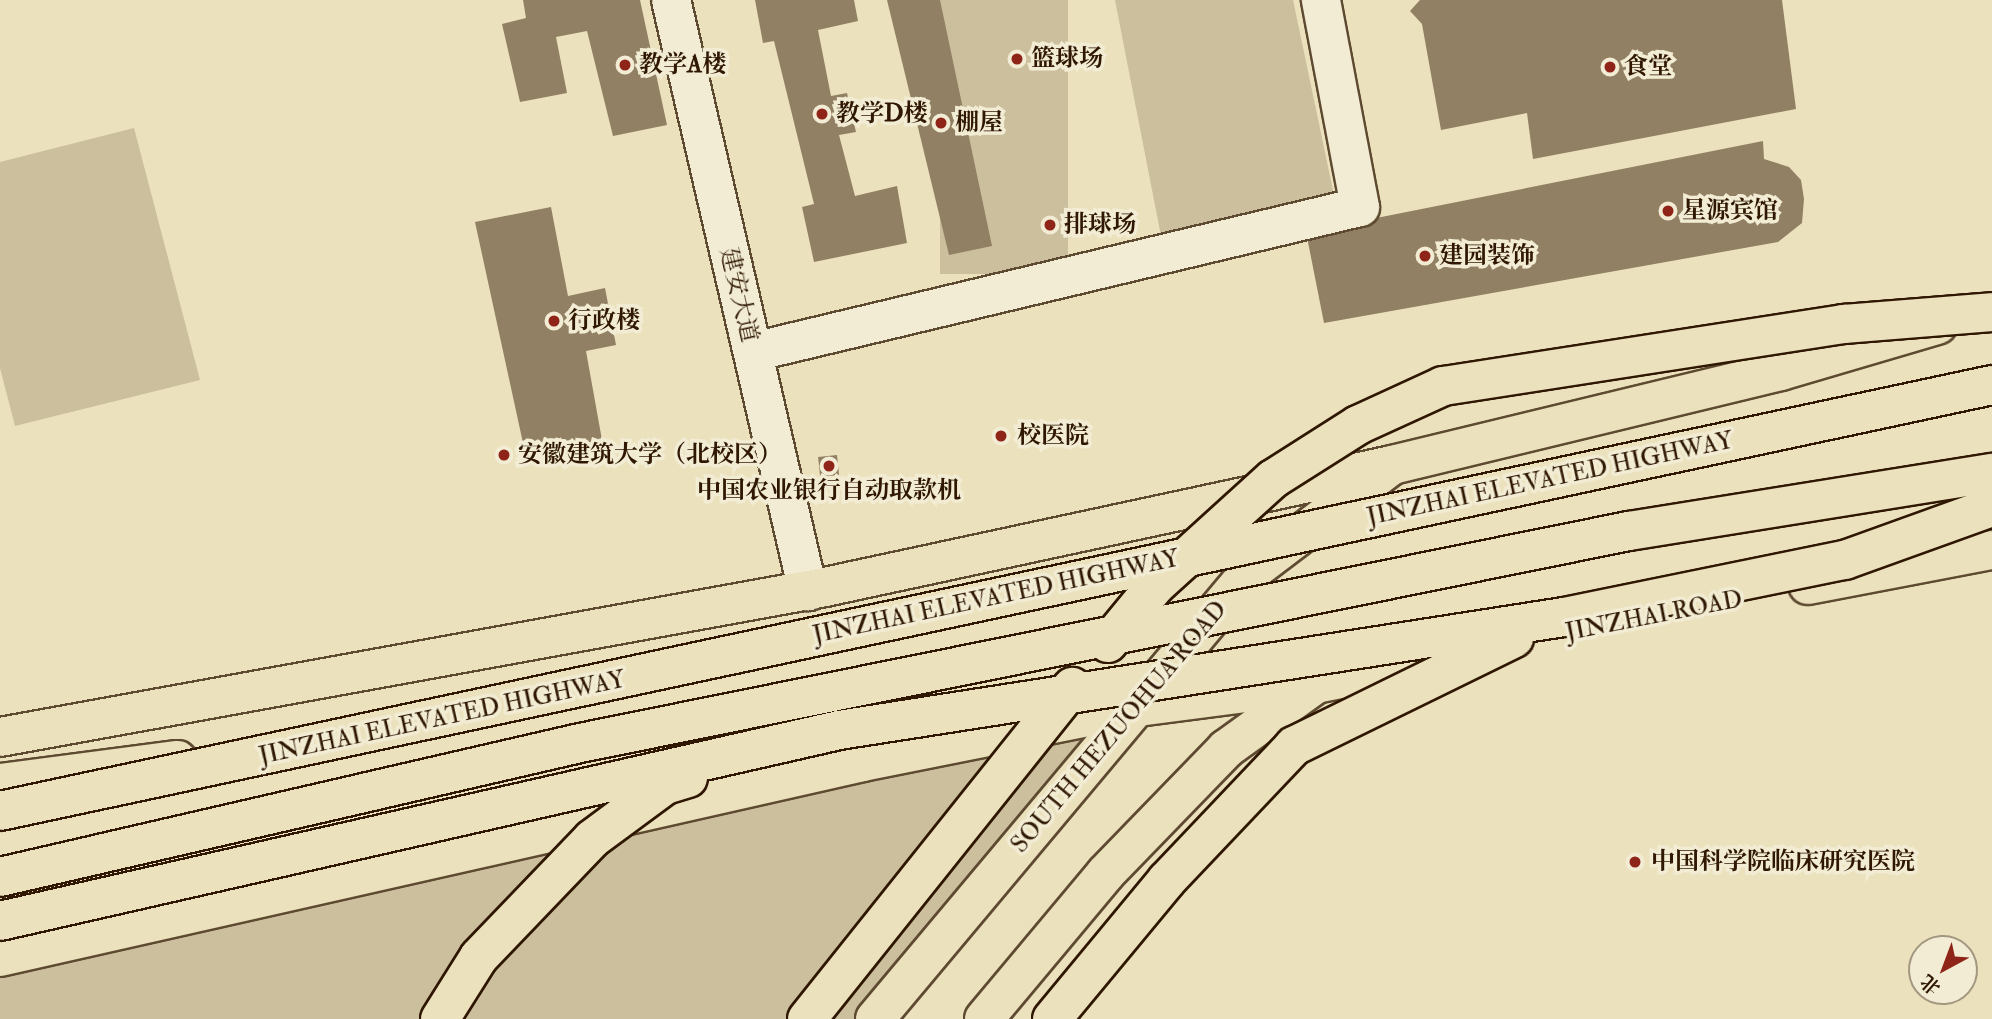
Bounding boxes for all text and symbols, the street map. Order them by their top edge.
place label: 篮球场 [1031,45,1103,73]
place label: 教学A楼 [639,51,726,79]
marker: 篮球场 [1009,51,1025,67]
place label: 食堂 [1624,53,1672,81]
marker: 教学A楼 [617,57,633,73]
marker: 食堂 [1602,59,1618,75]
place label: 教学D楼 [836,100,928,128]
marker: 教学D楼 [814,106,830,122]
place label: 棚屋 [955,109,1003,137]
marker: 棚屋 [933,115,949,131]
place label: 星源宾馆 [1682,197,1778,225]
marker: 星源宾馆 [1660,203,1676,219]
place label: 排球场 [1064,211,1136,239]
marker: 排球场 [1042,217,1058,233]
place label: 建园装饰 [1439,242,1535,270]
street label: 建安大道 [714,245,764,345]
marker: 建园装饰 [1417,248,1433,264]
place label: 行政楼 [568,307,640,335]
marker: 行政楼 [546,313,562,329]
place label: 校医院 [1017,422,1089,450]
marker: 校医院 [991,426,1011,446]
street label: JINZHAI ELEVATED HIGHWAY [1364,426,1736,532]
place label: 安徽建筑大学（北校区） [518,441,782,469]
marker: 安徽建筑大学（北校区） [496,447,512,463]
marker: 中国农业银行自动取款机 [821,458,837,474]
place label: 中国农业银行自动取款机 [697,477,961,505]
street label: JINZHAI ELEVATED HIGHWAY [810,544,1182,650]
street label: JINZHAI ROAD [1563,585,1745,647]
street label: SOUTH HEZUOHUA ROAD [1005,595,1233,859]
street label: JINZHAI ELEVATED HIGHWAY [256,665,628,771]
place label: 中国科学院临床研究医院 [1651,848,1915,876]
marker: 中国科学院临床研究医院 [1625,852,1645,872]
north arrow [1908,935,1978,1005]
text: 北 [1915,969,1946,1000]

